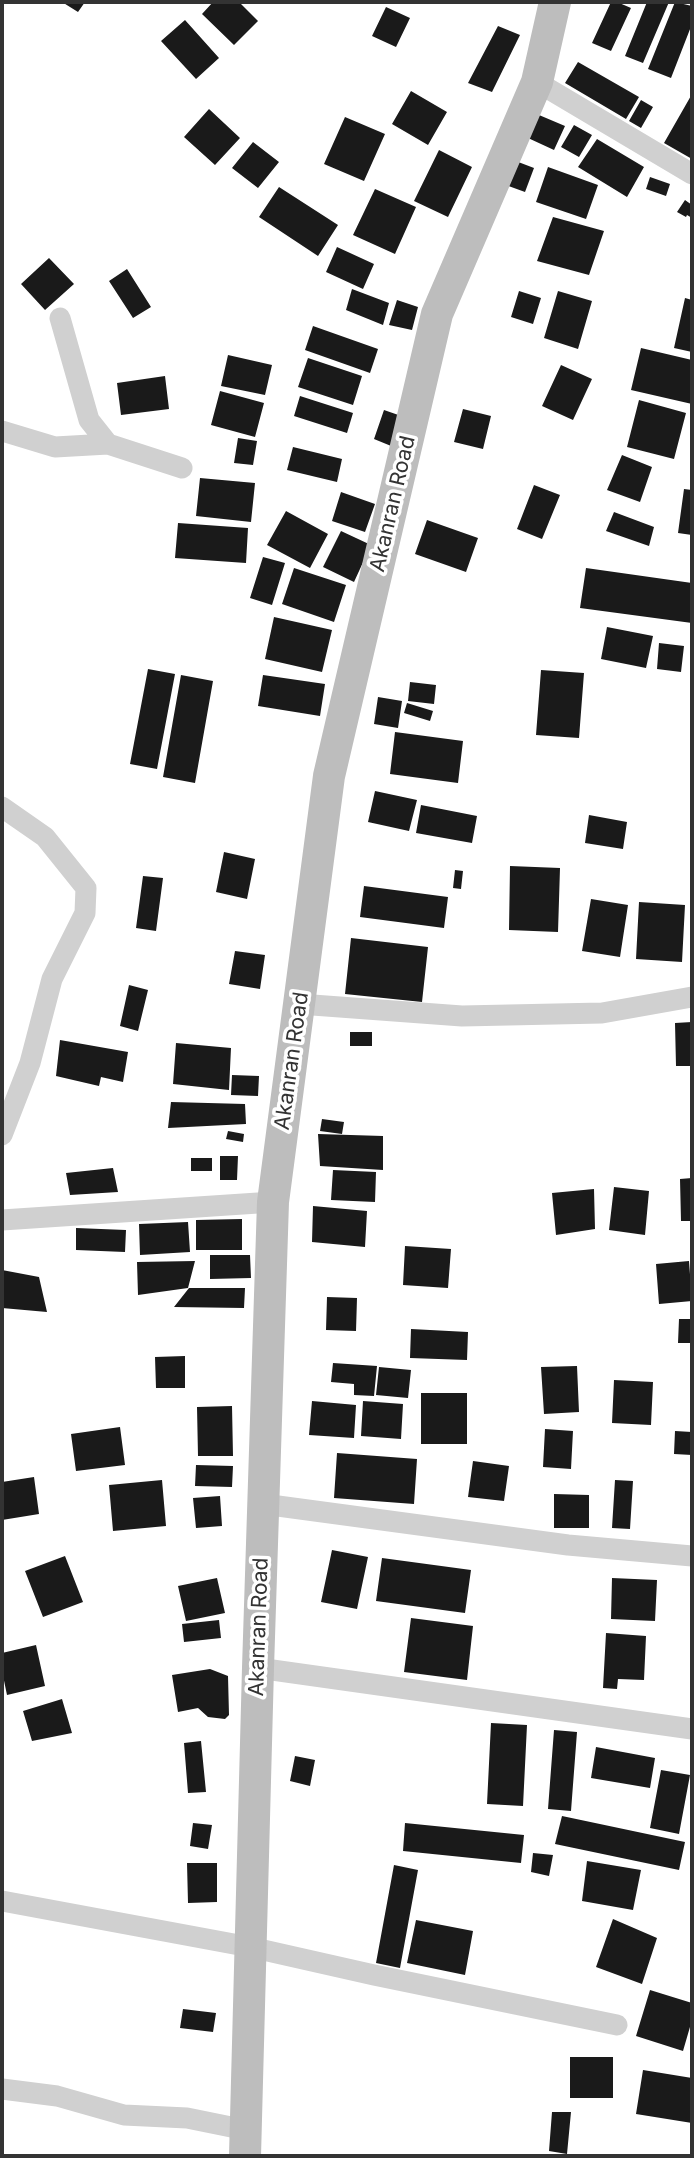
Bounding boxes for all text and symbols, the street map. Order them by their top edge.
street label: Akanran Road [365,434,421,574]
street label: Akanran Road [270,990,314,1132]
street label: Akanran Road [244,1557,274,1697]

